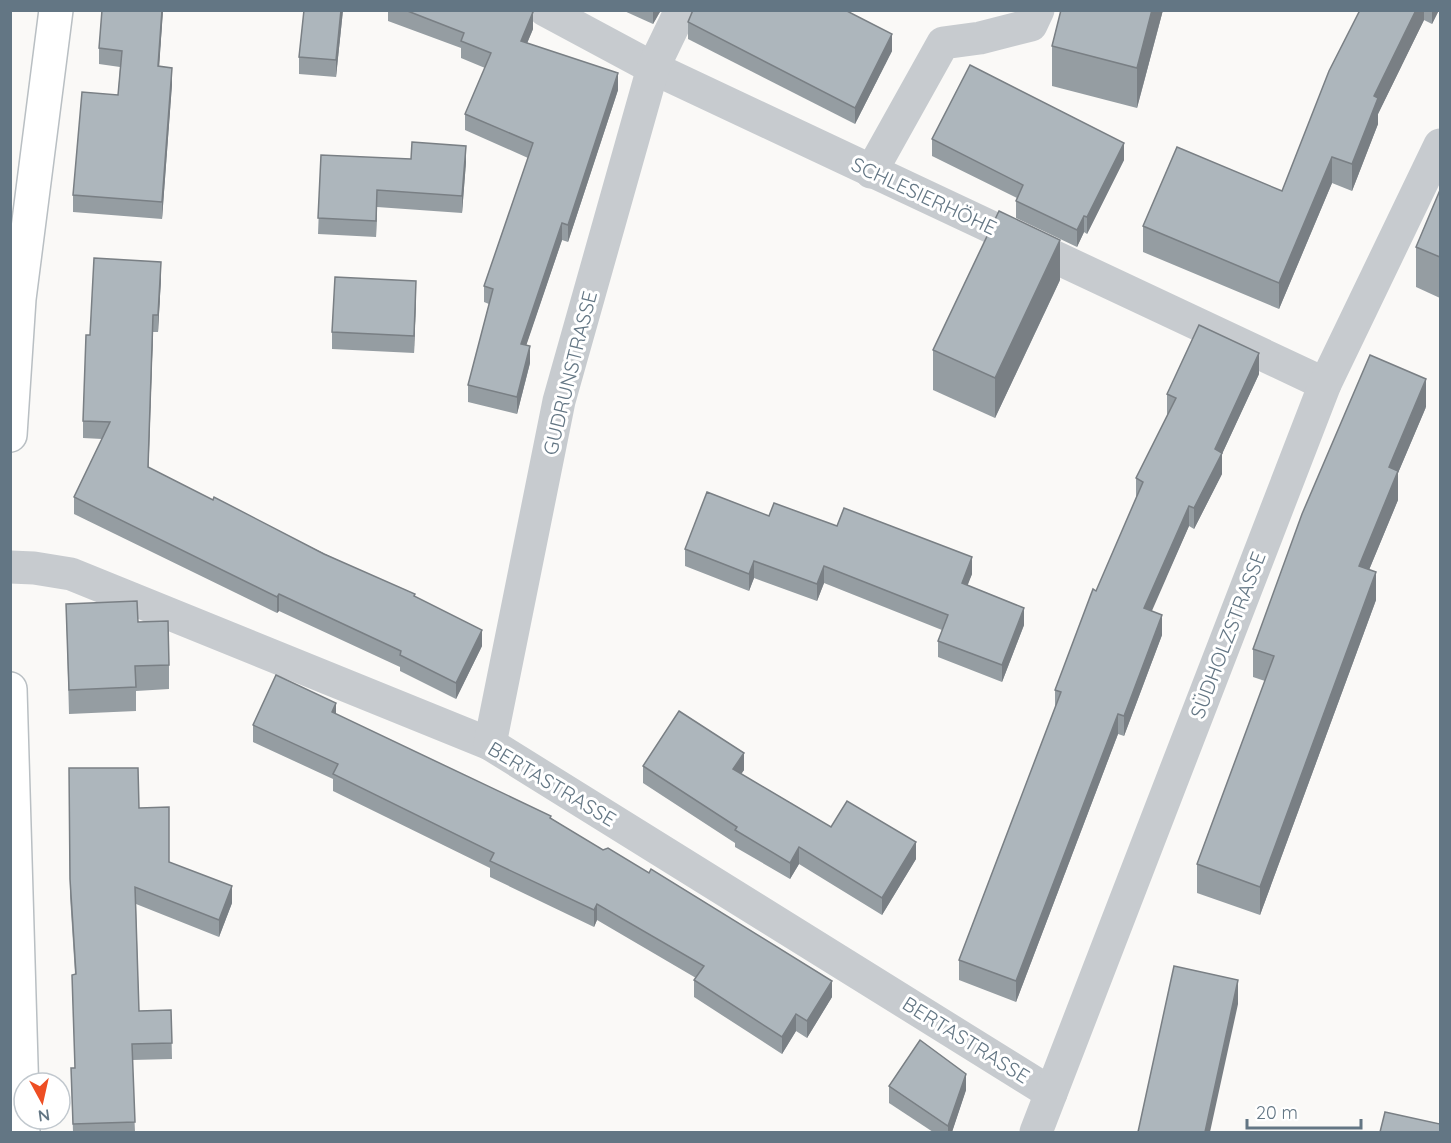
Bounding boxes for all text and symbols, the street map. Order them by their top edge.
street label: SCHLESIERHÖHE [848,151,1001,240]
street label: GUDRUNSTRASSE [537,288,602,457]
street label: SÜDHOLZSTRASSE [1184,548,1271,722]
street label: BERTASTRASSE [484,736,621,832]
street label: BERTASTRASSE [898,991,1034,1089]
north arrow [12,1071,72,1131]
scale bar [1247,1092,1361,1130]
text: 20 m [1256,1101,1298,1124]
text: N [37,1105,51,1127]

